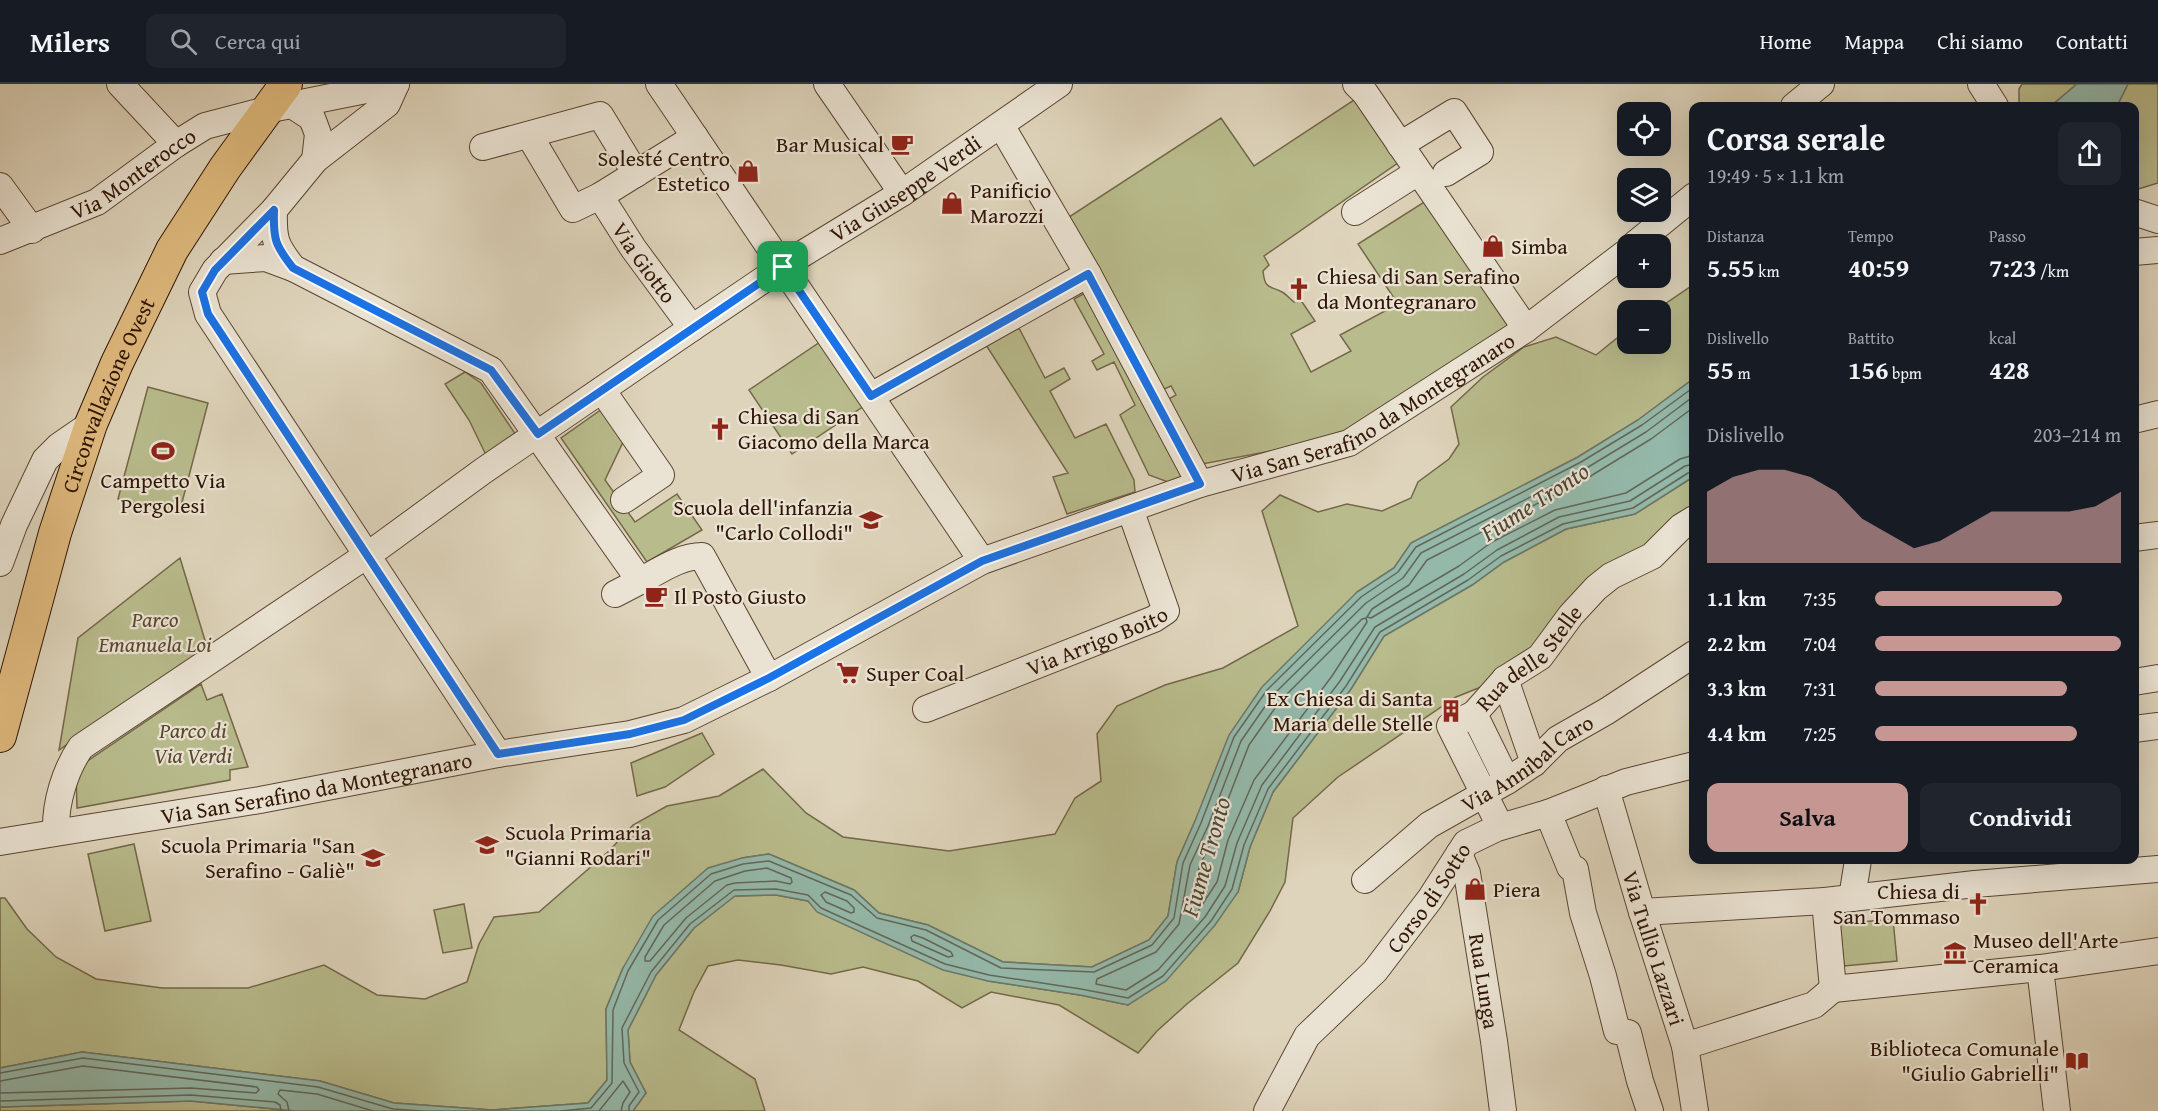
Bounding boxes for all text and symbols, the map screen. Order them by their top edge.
search box [146,14,566,68]
text: Milers [30,21,110,62]
icon: search [167,25,200,58]
text: Cerca qui [215,25,301,57]
text: Home [1760,26,1812,57]
text: Mappa [1845,26,1904,57]
text: Chi siamo [1937,26,2023,57]
text: Contatti [2056,26,2128,57]
map controls [1617,102,1671,354]
button: locate [1617,102,1671,156]
text: Corsa serale [1707,114,1885,162]
street label: Via Monterocco [65,120,202,227]
button: share [2058,122,2121,185]
street label: Via Giuseppe Verdi [824,127,987,250]
place label: Bar Musical [776,128,884,160]
cafe icon: Bar Musical [889,131,915,157]
place label: Solesté Centro Estetico [598,142,730,199]
shop icon: Solesté Centro Estetico [735,158,761,184]
text: 19:49 · 5 × 1.1 km [1707,161,1844,190]
button: layers [1617,168,1671,222]
place label: Panificio Marozzi [970,174,1051,231]
shop icon: Panificio Marozzi [939,190,965,216]
street label: Via Giotto [604,216,684,310]
text: Distanza [1707,224,1764,248]
text: Tempo [1848,224,1894,248]
text: Passo [1989,224,2026,248]
place label: Simba [1511,230,1568,262]
shop icon: Simba [1480,233,1506,259]
button: + [1617,234,1671,288]
pin [757,241,808,292]
text: 5.55 [1707,248,1755,287]
text: 40:59 [1848,248,1909,287]
text: 7:23 [1989,248,2037,287]
icon: arrive [766,250,799,283]
text: km [1755,259,1779,283]
text: /km [2037,259,2069,283]
place label: Chiesa di San Serafino da Montegranaro [1317,260,1520,317]
church icon: Chiesa di San Serafino da Montegranaro [1286,276,1312,302]
street label: Circonvallazione Ovest [53,292,163,497]
button: − [1617,300,1671,354]
street label: Via San Serafino da Montegranaro [1227,324,1521,491]
text: Dislivello [1707,326,1769,350]
text: Battito [1848,326,1894,350]
text: kcal [1989,326,2016,350]
text: 55 [1707,350,1734,389]
text: 156 [1848,350,1888,389]
text: 428 [1989,350,2029,389]
text: m [1734,361,1751,385]
text: bpm [1888,361,1922,385]
place label: Chiesa di San Giacomo della Marca [738,400,930,457]
church icon: Chiesa di San Giacomo della Marca [707,416,733,442]
text: Dislivello [1707,420,1784,449]
text: 203–214 m [2033,420,2121,449]
sports icon: Campetto Via Pergolesi [150,438,176,464]
water label: Fiume Tronto [1473,453,1596,550]
place label: Campetto Via Pergolesi [100,464,226,521]
place label: Scuola dell'infanzia "Carlo Collodi" [673,491,854,548]
school or university icon: Scuola dell'infanzia "Carlo Collodi" [858,507,884,533]
place label: Il Posto Giusto [674,580,806,612]
cafe icon: Il Posto Giusto [643,583,669,609]
text: 1.1 km [1707,584,1766,613]
text: 7:35 [1803,584,1837,613]
street label: Rua delle Stelle [1468,597,1589,718]
street label: Via Arrigo Boito [1022,598,1174,684]
park label: Parco Emanuela Loi [97,603,212,660]
text: 2.2 km [1707,629,1766,658]
text: 7:04 [1803,629,1837,658]
place label: Super Coal [866,657,965,689]
supermarket icon: Super Coal [835,660,861,686]
text: 3.3 km [1707,674,1766,703]
text: 7:31 [1803,674,1837,703]
place label: Ex Chiesa di Santa Maria delle Stelle [1267,682,1434,739]
building icon: Ex Chiesa di Santa Maria delle Stelle [1438,698,1464,724]
street label: Via Annibal Caro [1455,706,1599,820]
park label: Parco di Via Verdi [154,714,233,771]
text: 4.4 km [1707,719,1766,748]
text: 7:25 [1803,719,1837,748]
street label: Via San Serafino da Montegranaro [158,743,475,832]
button: Salva [1707,783,1908,852]
button: Condividi [1920,783,2121,852]
water label: Fiume Tronto [1171,793,1239,922]
place label: Scuola Primaria "Gianni Rodari" [505,816,652,873]
place label: Scuola Primaria "San Serafino - Galiè" [161,829,356,886]
school or university icon: Scuola Primaria "Gianni Rodari" [474,832,500,858]
street label: Corso di Sotto [1378,836,1478,960]
school or university icon: Scuola Primaria "San Serafino - Galiè" [360,845,386,871]
street label: Via Tullio Lazzari [1615,867,1693,1029]
place label: Piera [1493,873,1541,905]
place label: Chiesa di San Tommaso [1833,875,1960,932]
shop icon: Piera [1462,876,1488,902]
church icon: Chiesa di San Tommaso [1965,891,1991,917]
place label: Museo dell'Arte Ceramica [1973,924,2119,981]
street label: Rua Lunga [1461,931,1508,1032]
museum icon: Museo dell'Arte Ceramica [1942,940,1968,966]
place label: Biblioteca Comunale "Giulio Gabrielli" [1870,1032,2059,1089]
library icon: Biblioteca Comunale "Giulio Gabrielli" [2064,1048,2090,1074]

